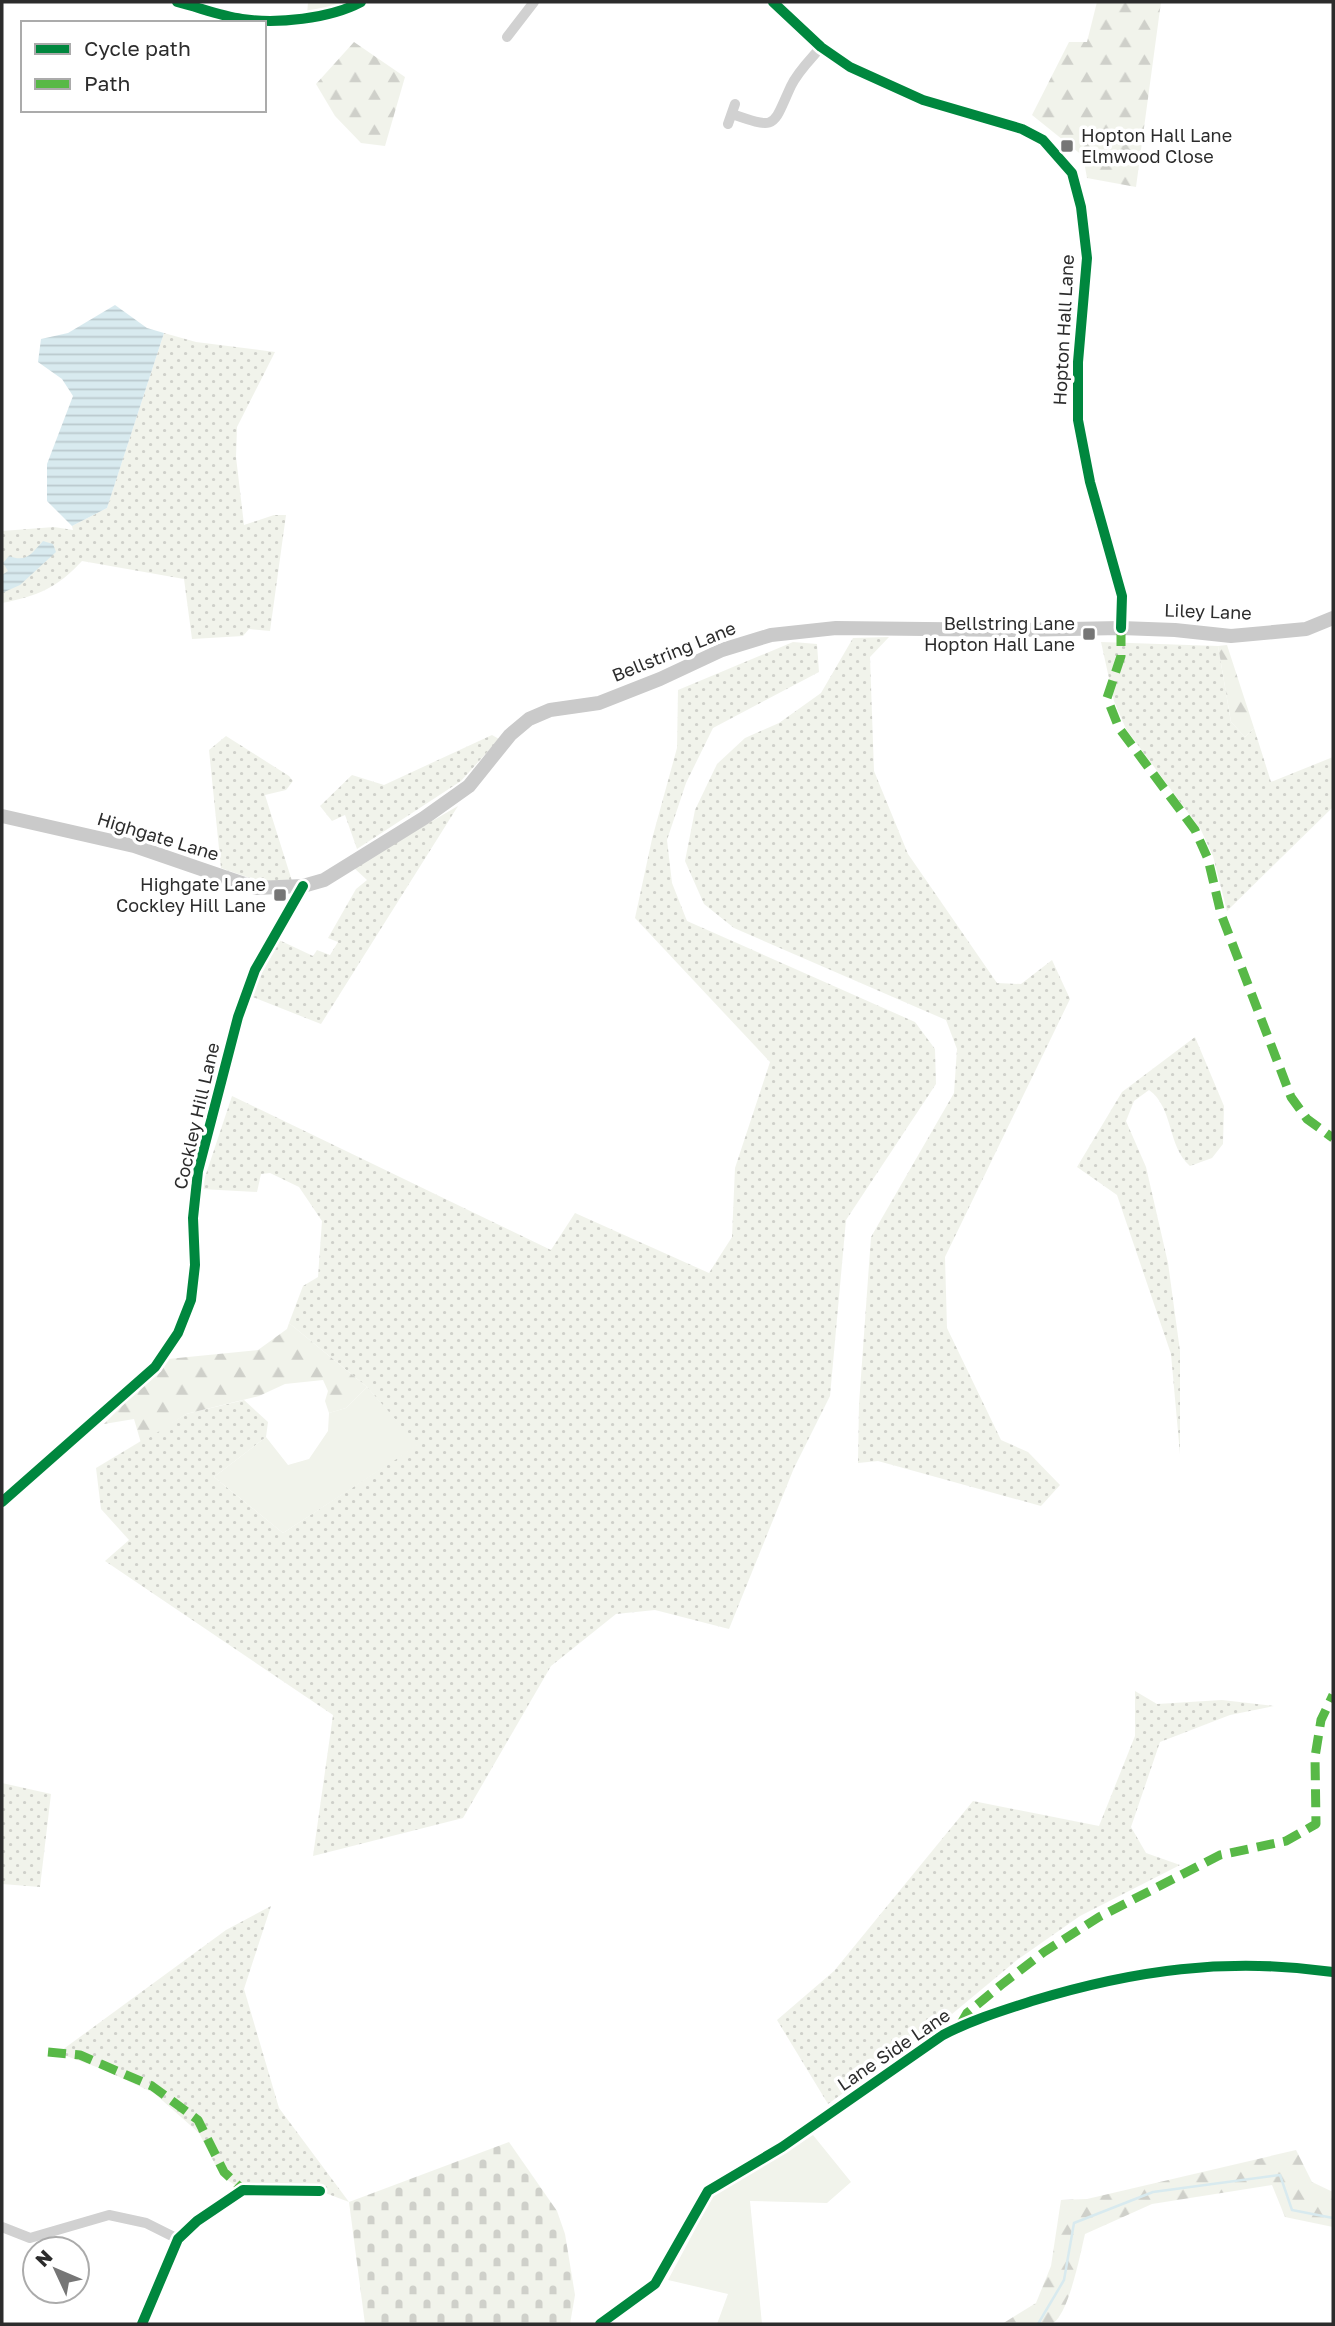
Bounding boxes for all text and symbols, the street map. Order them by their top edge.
legend [21,21,266,112]
text: Cycle path [84,35,191,61]
text: Path [84,70,131,96]
place label: Hopton Hall Lane Elmwood Close [1081,124,1232,167]
marker: Hopton Hall Lane Elmwood Close [1059,138,1075,154]
street label: Hopton Hall Lane [1048,254,1078,406]
street label: Liley Lane [1164,598,1252,624]
place label: Bellstring Lane Hopton Hall Lane [924,612,1075,655]
street label: Bellstring Lane [609,616,739,686]
marker: Bellstring Lane Hopton Hall Lane [1081,626,1097,642]
street label: Highgate Lane [95,807,222,865]
place label: Highgate Lane Cockley Hill Lane [116,873,266,916]
marker: Highgate Lane Cockley Hill Lane [272,887,288,903]
street label: Cockley Hill Lane [168,1040,224,1191]
street label: Lane Side Lane [833,2003,954,2095]
north arrow [21,2235,91,2305]
text: N [30,2245,57,2271]

